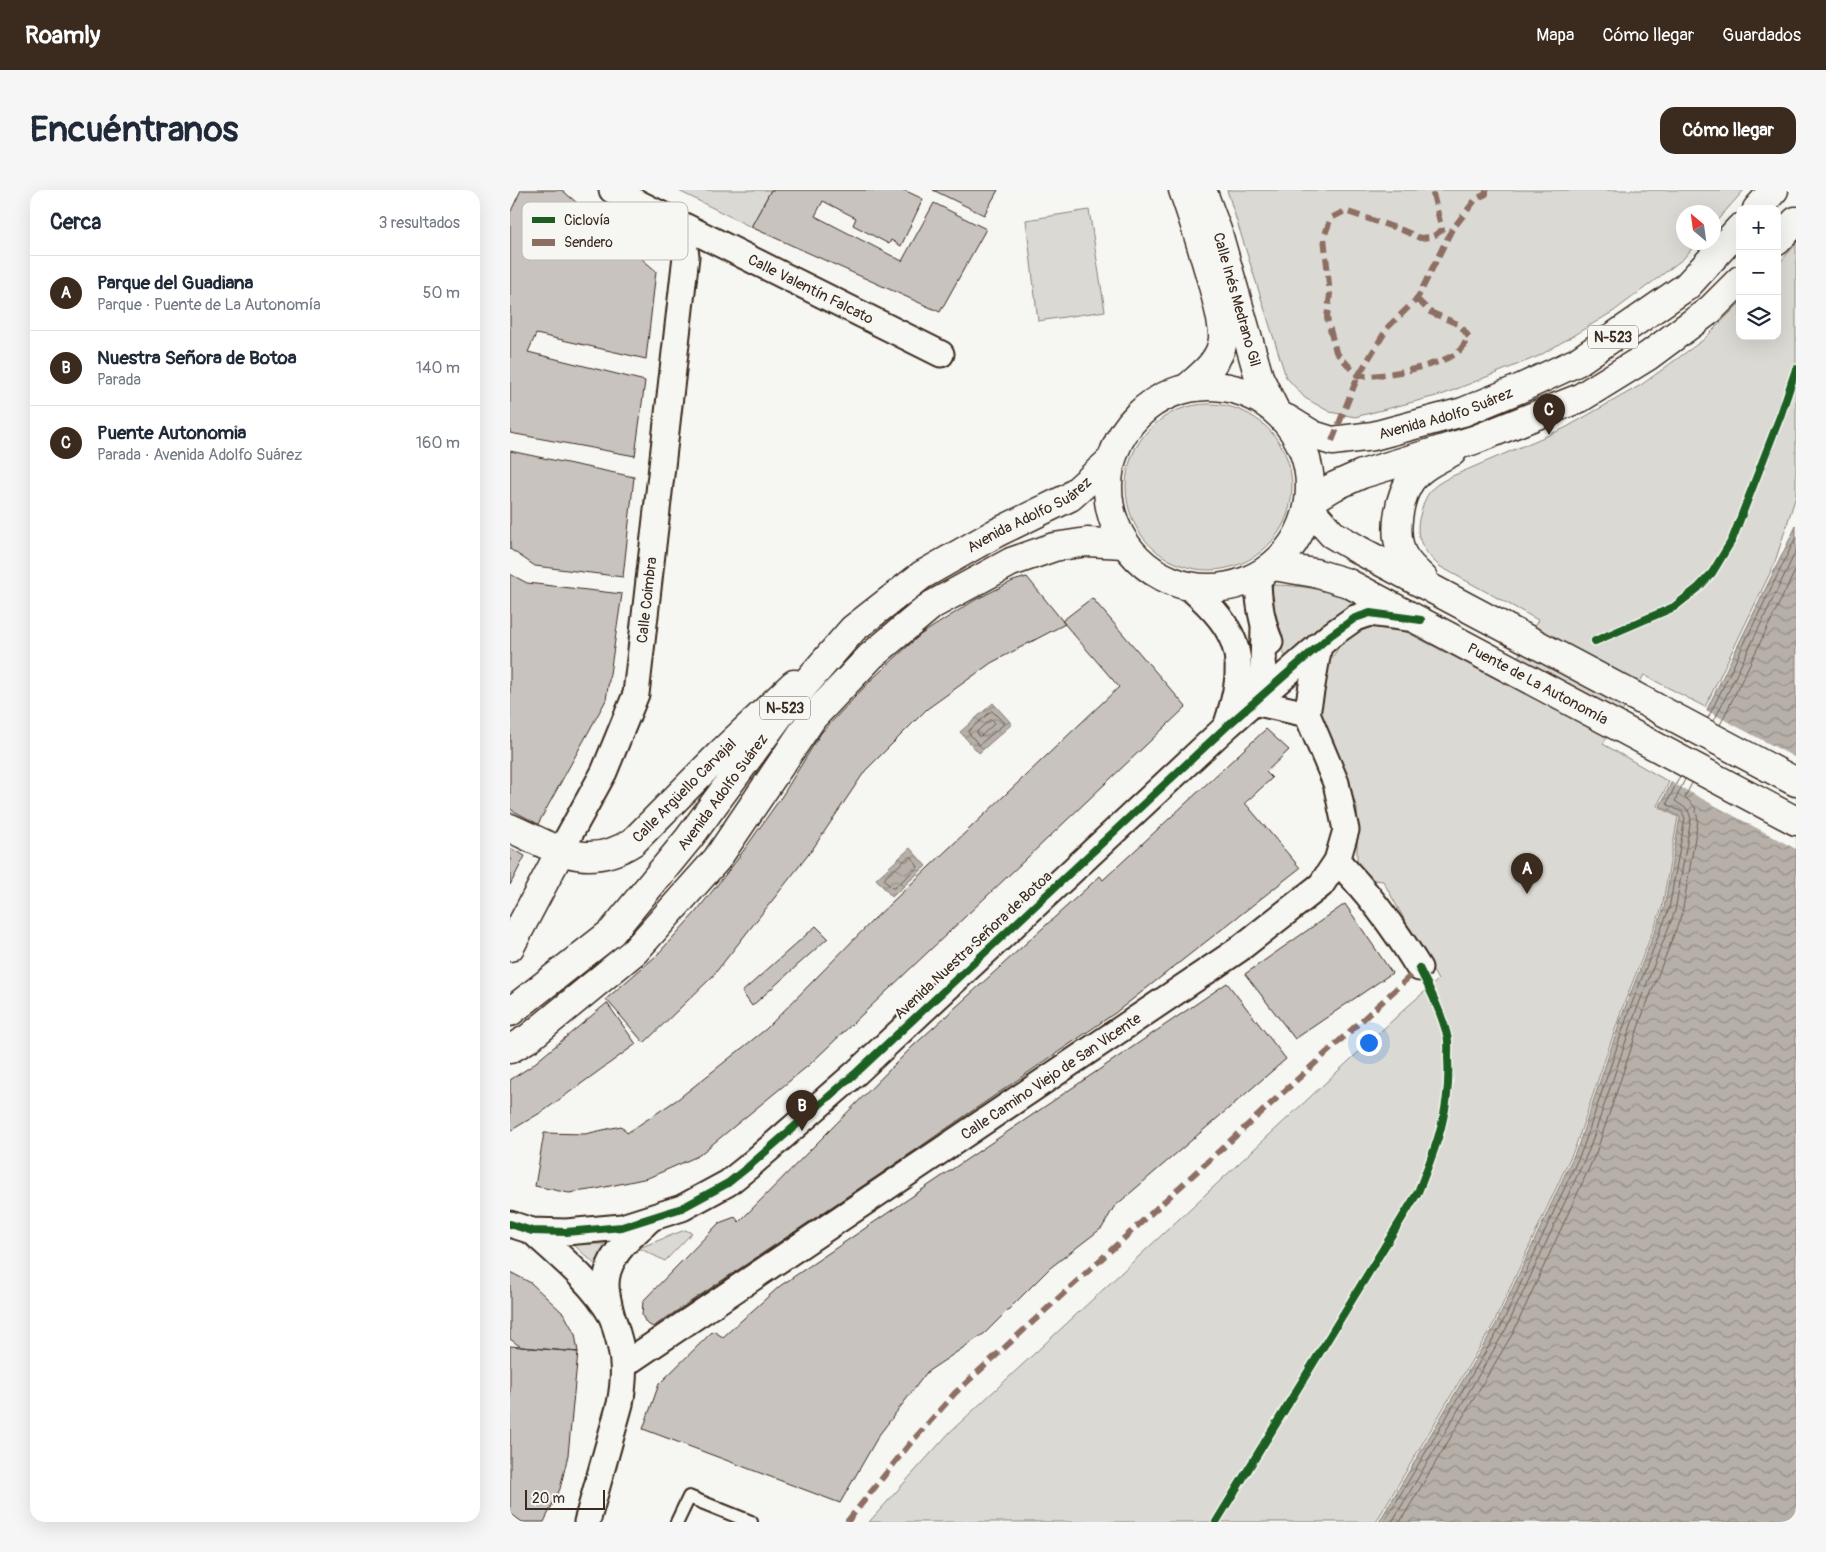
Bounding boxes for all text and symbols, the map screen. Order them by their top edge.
text: Roamly [25,21,100,50]
text: Mapa [1536,24,1574,47]
text: Cómo llegar [1602,24,1694,47]
text: Guardados [1722,24,1801,47]
button: Cómo llegar [1660,107,1796,154]
text: Encuéntranos [30,108,238,152]
legend [522,202,688,260]
north arrow [1676,205,1721,250]
map controls [1736,205,1781,340]
button: + [1736,205,1781,250]
text: Cerca [50,209,101,236]
text: Ciclovía [564,212,610,229]
text: 3 resultados [378,213,460,233]
street label: Calle Inés Medrano Gil [1208,230,1265,369]
text: Sendero [564,234,613,251]
street label: Calle Valentín Falcato [744,250,876,329]
button: − [1736,250,1781,295]
text: Parque del Guadiana [97,271,253,295]
text: A [61,283,71,303]
text: 50 m [423,283,460,303]
text: Parque · Puente de La Autonomía [97,295,321,315]
button: layers [1736,295,1781,340]
road number: N-523 [1588,326,1638,348]
text: Nuestra Señora de Botoa [97,346,297,370]
text: B [61,358,71,378]
text: 140 m [416,358,460,378]
text: Parada [97,370,141,390]
street label: Avenida Adolfo Suárez [1377,383,1516,444]
pin: C [1533,394,1565,435]
text: Puente Autonomia [97,421,246,445]
text: C [61,433,71,453]
text: 160 m [416,433,460,453]
text: Parada · Avenida Adolfo Suárez [97,445,302,465]
street label: Avenida Adolfo Suárez [964,473,1096,557]
street label: Calle Coimbra [633,556,662,644]
street label: Puente de La Autonomía [1464,639,1611,729]
road number: N-523 [760,696,810,720]
street label: Avenida Adolfo Suárez [674,730,772,855]
street label: Calle Argüello Carvajal [629,735,741,847]
pin: A [1511,853,1543,894]
street label: Avenida Nuestra Señora de Botoa [890,867,1056,1024]
street label: Calle Camino Viejo de San Vicente [957,1009,1146,1144]
your location [1356,1030,1382,1056]
pin: B [786,1090,818,1131]
scale bar [525,1487,605,1510]
text: 20 m [532,1490,565,1507]

